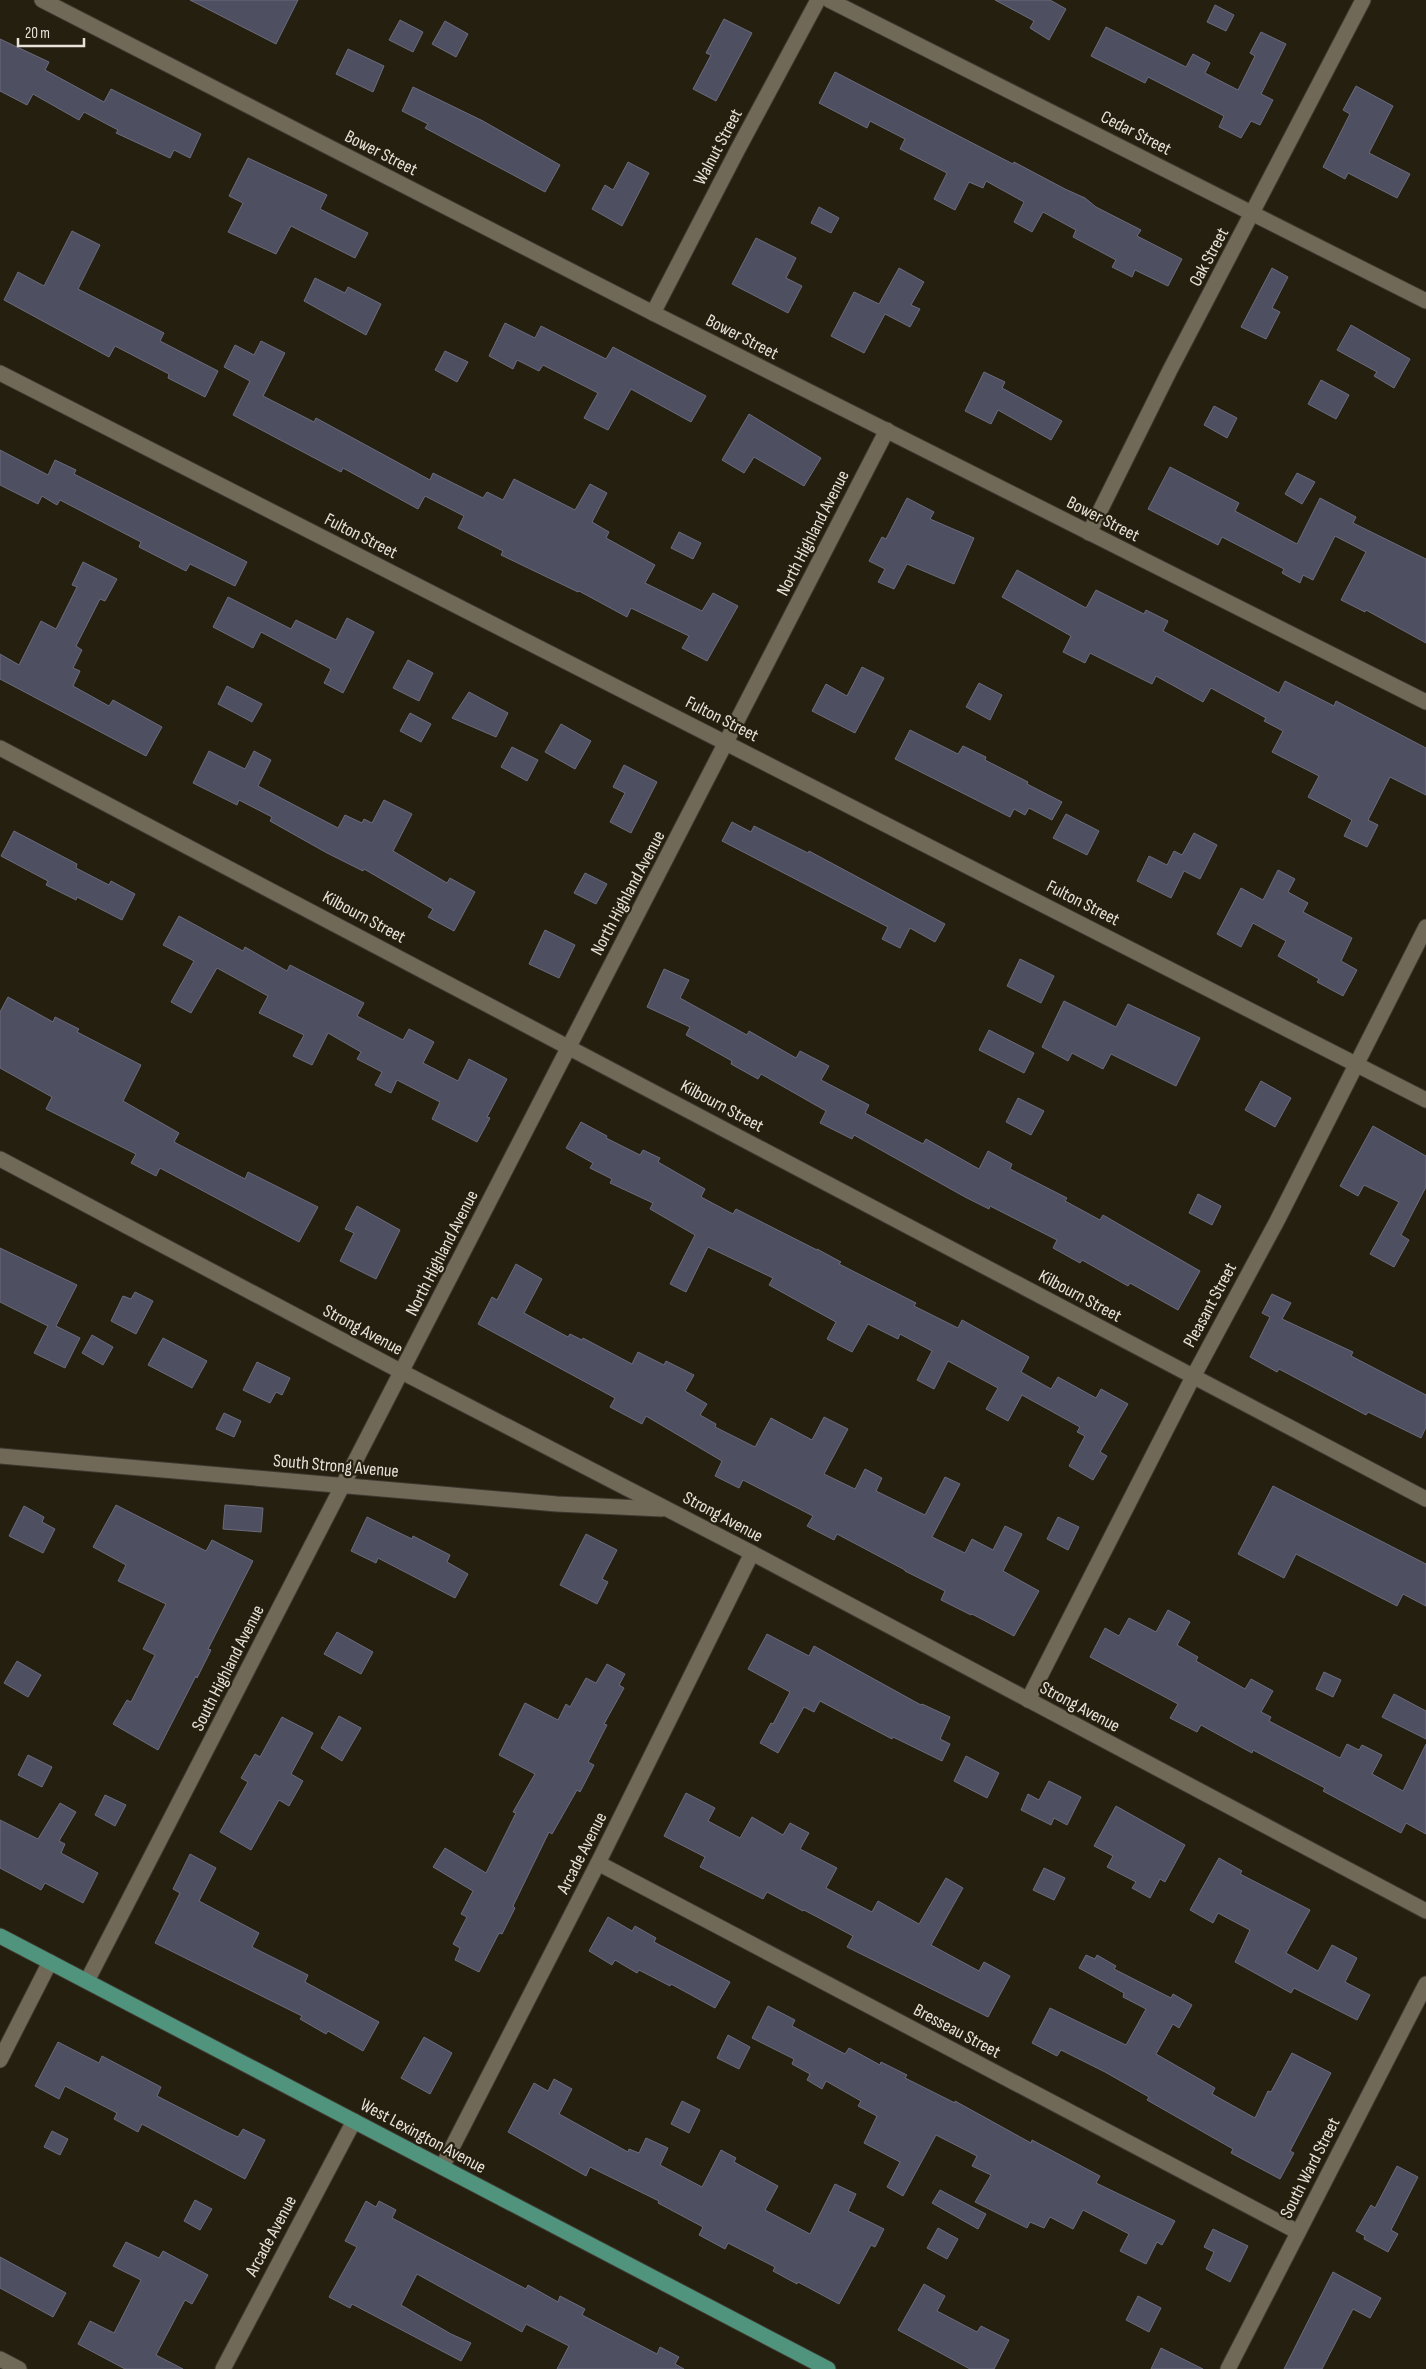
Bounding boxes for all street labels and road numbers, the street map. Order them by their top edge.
street label: Walnut Street [689,105,747,189]
street label: Cedar Street [1097,106,1175,160]
street label: Bower Street [341,126,421,180]
street label: Oak Street [1185,224,1233,290]
street label: Bower Street [702,310,782,364]
street label: North Highland Avenue [772,467,854,599]
street label: Bower Street [1063,492,1143,546]
street label: Fulton Street [321,509,401,564]
street label: Fulton Street [682,692,762,747]
street label: North Highland Avenue [586,827,670,959]
street label: Fulton Street [1043,876,1123,931]
street label: Kilbourn Street [319,886,410,948]
street label: Kilbourn Street [677,1075,768,1137]
street label: North Highland Avenue [401,1187,483,1319]
street label: Pleasant Street [1179,1259,1241,1351]
street label: Kilbourn Street [1035,1265,1126,1327]
street label: Strong Avenue [320,1300,406,1360]
street label: South Strong Avenue [272,1450,400,1482]
street label: Strong Avenue [680,1487,766,1547]
street label: South Highland Avenue [187,1602,269,1734]
street label: Strong Avenue [1037,1677,1123,1737]
street label: Arcade Avenue [552,1809,611,1898]
street label: Bresseau Street [910,1999,1004,2063]
street label: West Lexington Avenue [357,2094,489,2178]
street label: South Ward Street [1276,2114,1345,2222]
street label: Arcade Avenue [241,2192,301,2281]

